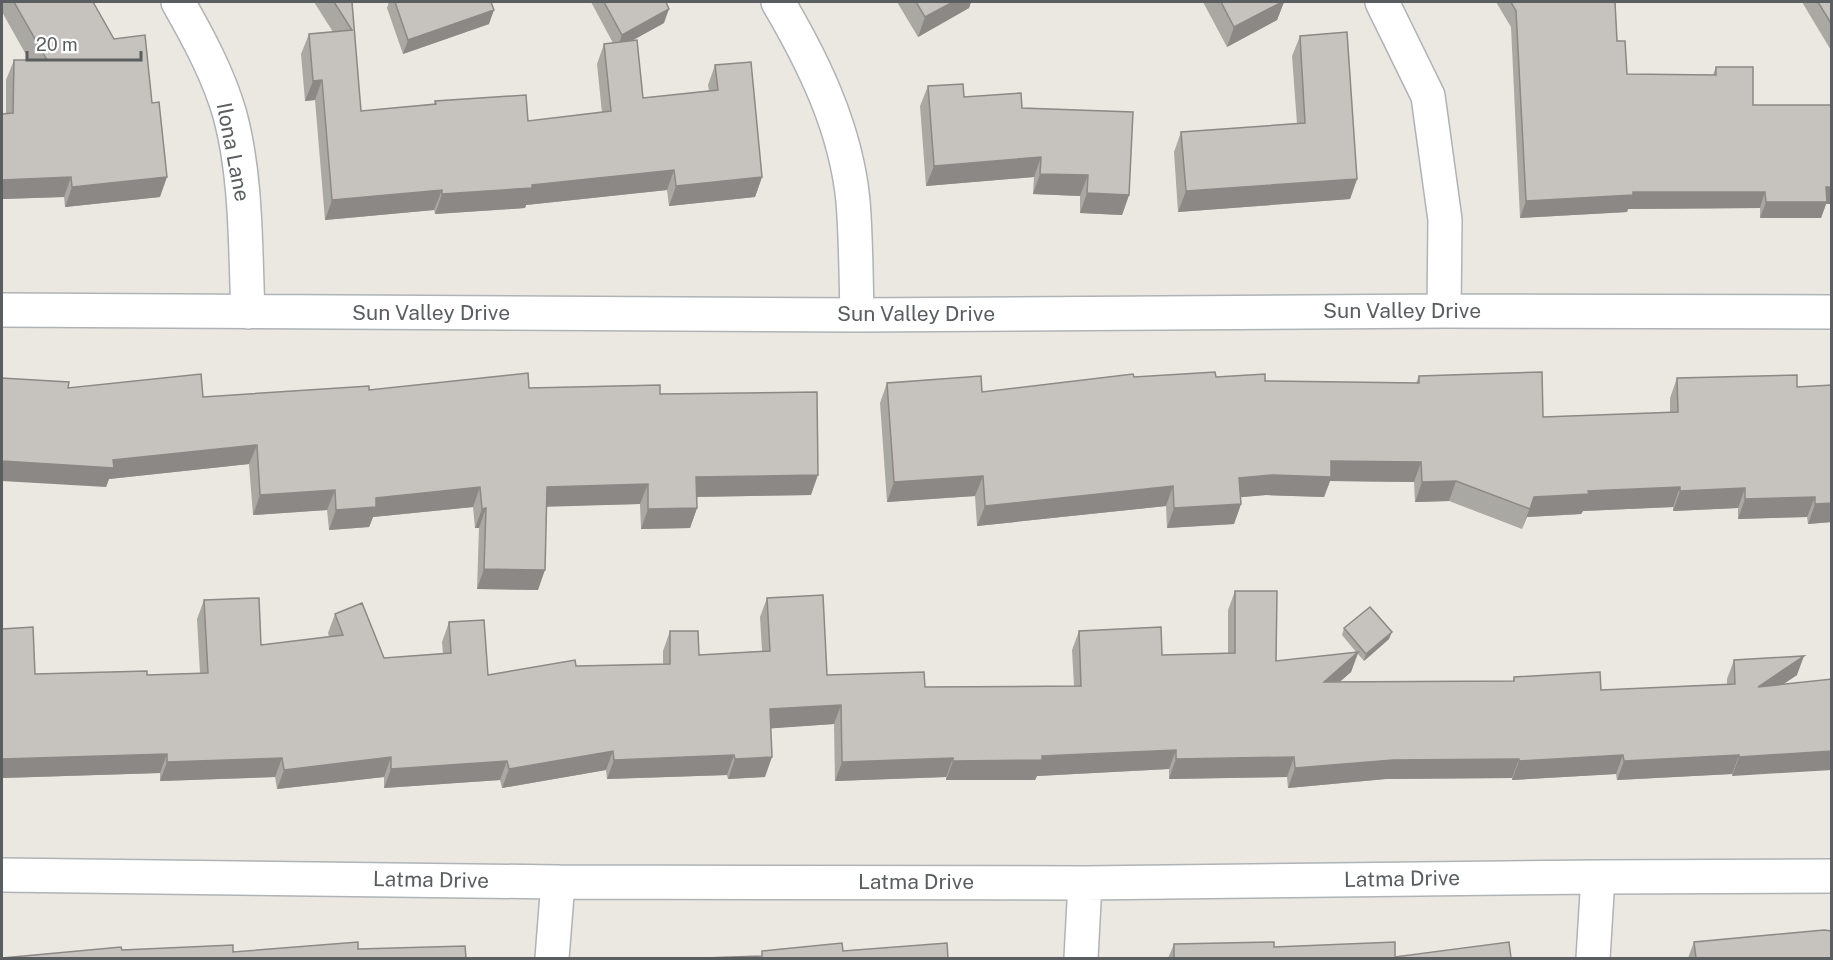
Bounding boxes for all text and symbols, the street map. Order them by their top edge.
scale bar [27,24,141,62]
text: 20 m [36,34,78,55]
street label: Ilona Lane [212,101,255,203]
street label: Sun Valley Drive [1323,298,1481,323]
street label: Sun Valley Drive [352,300,510,325]
street label: Sun Valley Drive [837,301,995,326]
street label: Latma Drive [1344,865,1460,892]
street label: Latma Drive [373,866,489,893]
street label: Latma Drive [858,869,974,894]

